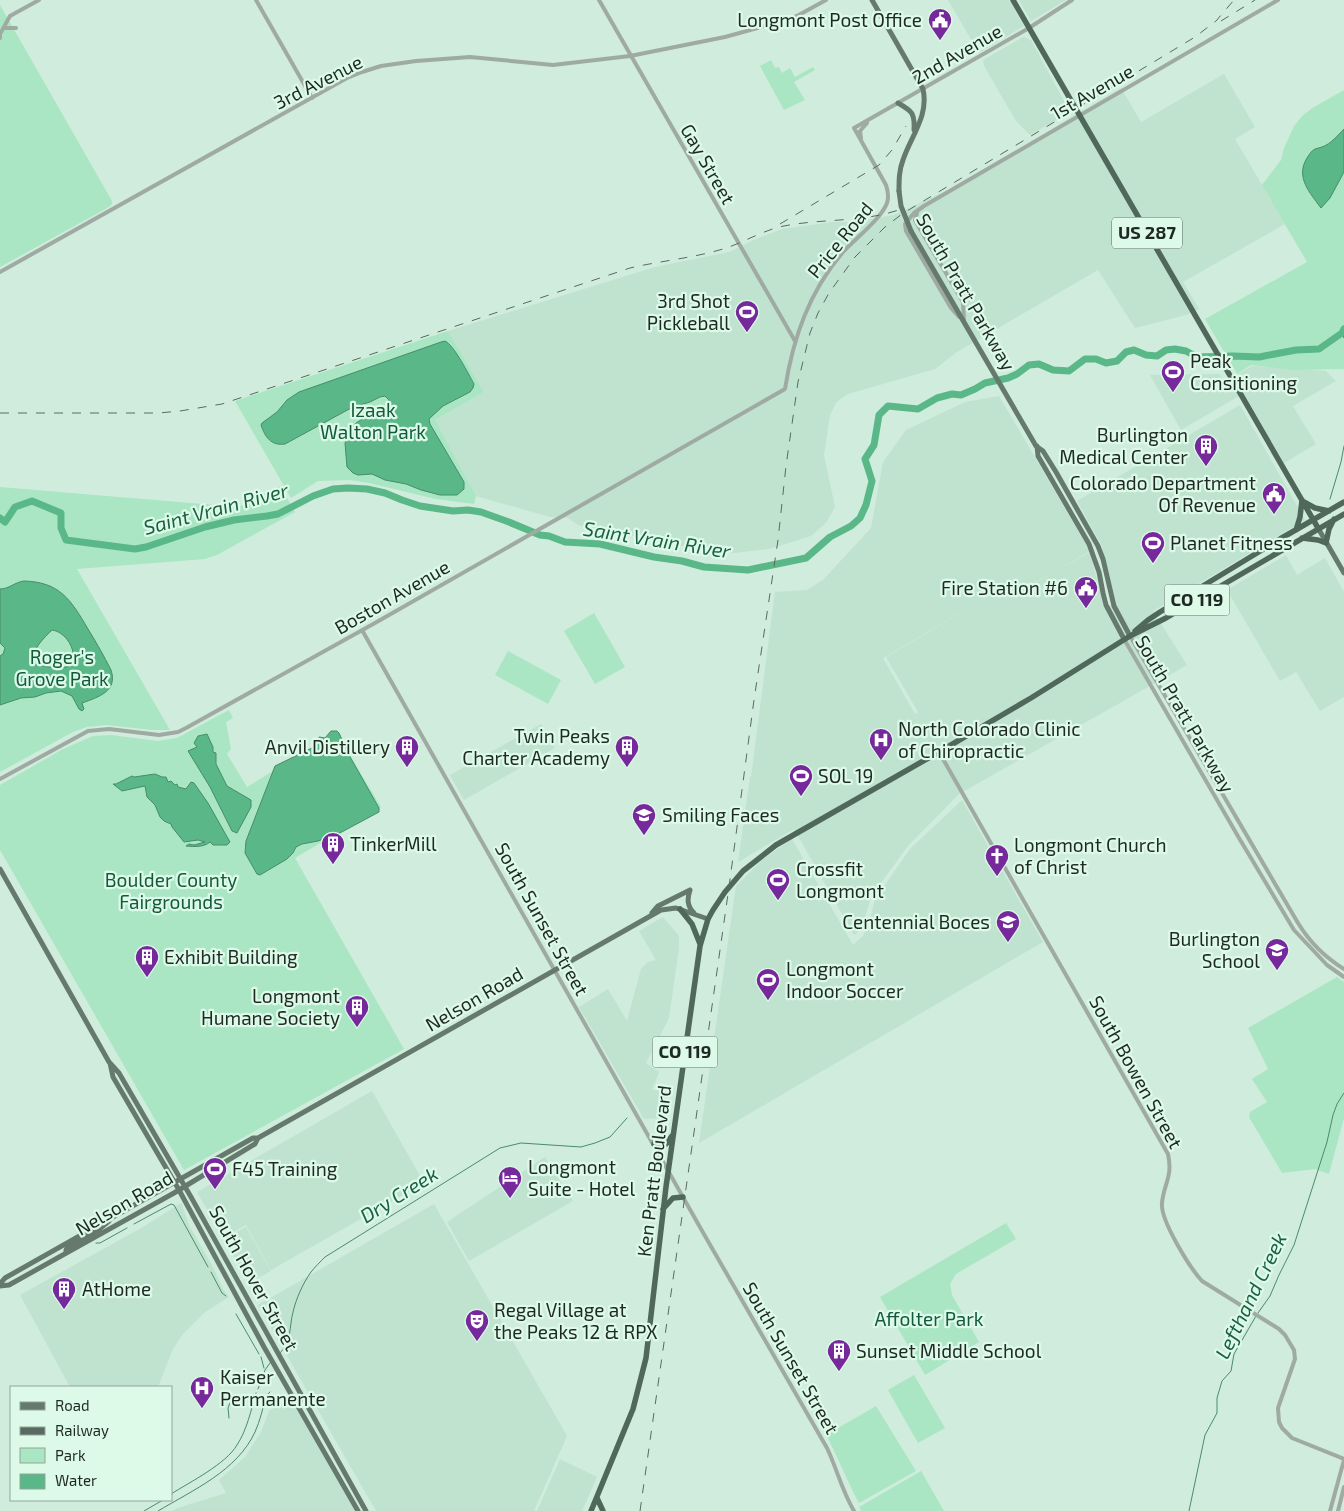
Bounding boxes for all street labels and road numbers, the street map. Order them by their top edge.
street label: 2nd Avenue [908,19,1006,89]
street label: 3rd Avenue [270,49,366,114]
street label: 1st Avenue [1046,59,1137,125]
street label: Gay Street [676,119,741,208]
street label: Price Road [802,197,877,282]
street label: South Pratt Parkway [912,209,1021,374]
road number: US 287 [1112,218,1182,248]
street label: Boston Avenue [330,554,453,639]
road number: CO 119 [1164,584,1230,616]
street label: South Pratt Parkway [1131,631,1240,796]
street label: South Sunset Street [491,838,594,999]
street label: Nelson Road [421,961,527,1036]
street label: South Bowen Street [1085,991,1188,1152]
road number: CO 119 [652,1036,718,1068]
street label: Ken Pratt Boulevard [632,1084,675,1258]
street label: Nelson Road [71,1165,177,1240]
street label: South Hover Street [205,1201,304,1354]
street label: South Sunset Street [739,1278,844,1438]

